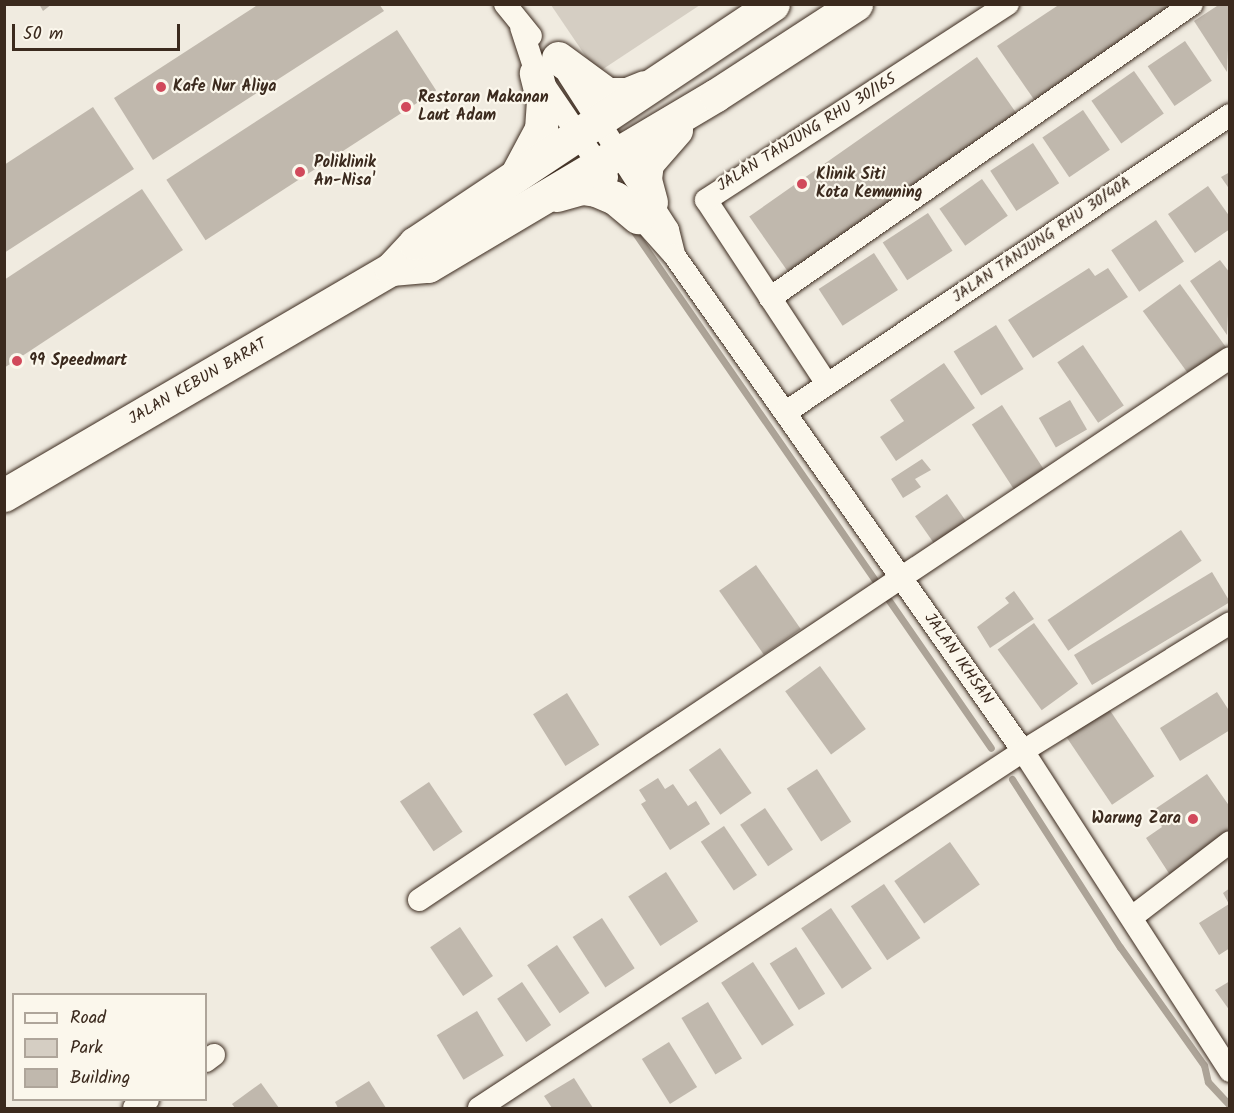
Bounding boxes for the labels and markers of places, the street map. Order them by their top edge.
place label: Kafe Nur Aliya [173,77,277,97]
marker: Kafe Nur Aliya [154,80,168,94]
place label: Restoran Makanan Laut Adam [418,88,549,126]
marker: Restoran Makanan Laut Adam [399,100,413,114]
place label: Poliklinik An-Nisa' [314,153,376,191]
marker: Poliklinik An-Nisa' [291,163,309,181]
place label: Klinik Siti Kota Kemuning [816,165,922,203]
marker: Klinik Siti Kota Kemuning [793,175,811,193]
place label: 99 Speedmart [29,351,127,371]
marker: 99 Speedmart [10,354,24,368]
place label: Warung Zara [1092,809,1181,829]
marker: Warung Zara [1186,812,1200,826]

